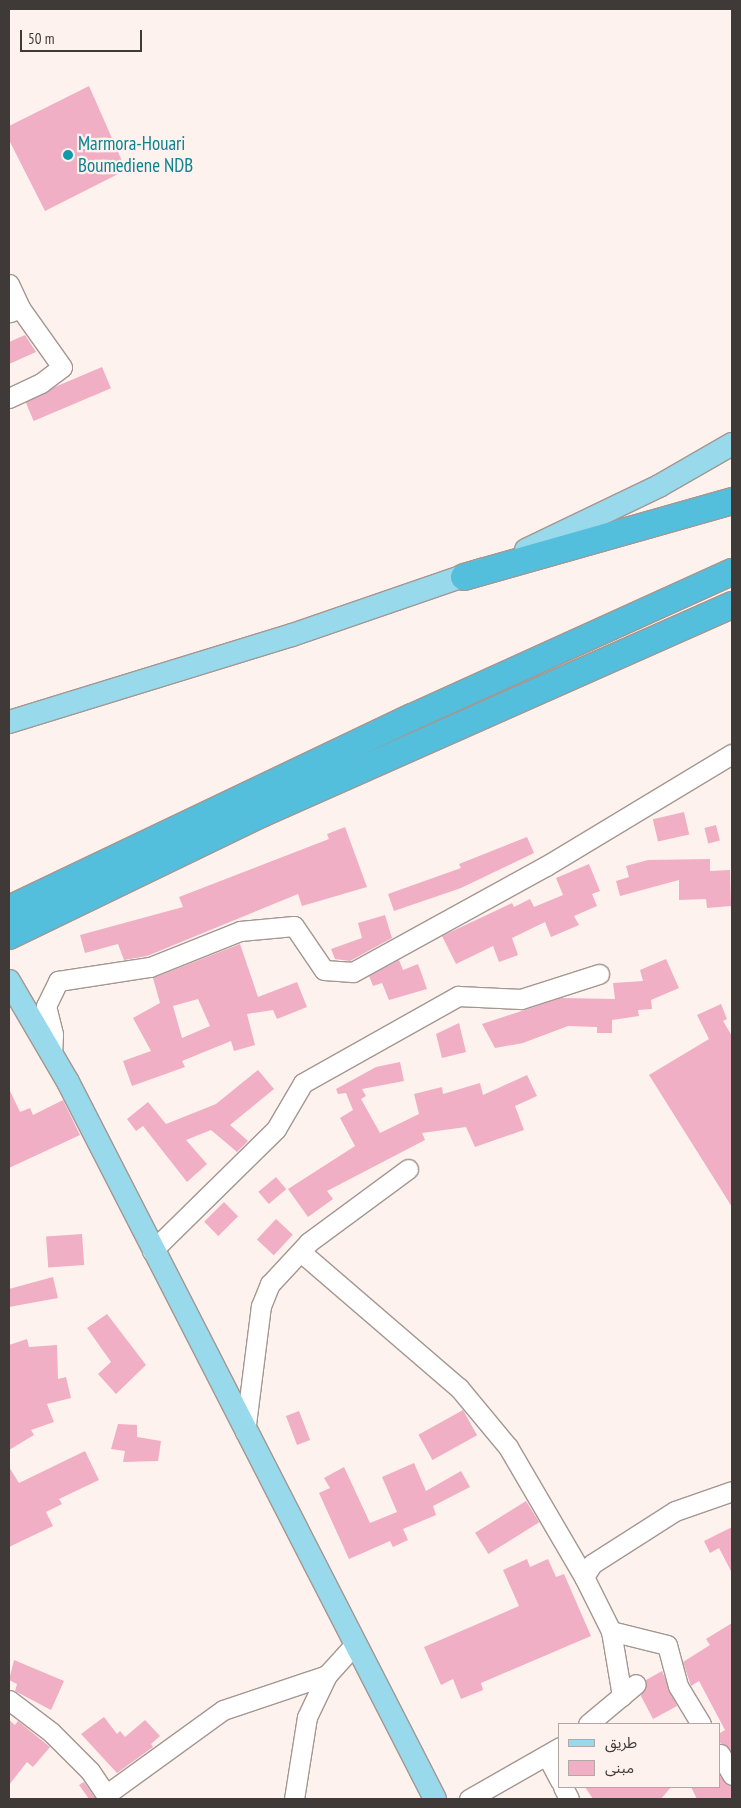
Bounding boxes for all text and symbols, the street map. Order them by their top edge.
scale bar [22,20,145,52]
text: 50 m [28,29,54,48]
place label: Marmora-Houari Boumediene NDB [78,133,193,177]
marker: Marmora-Houari Boumediene NDB [62,149,74,161]
legend [558,1723,721,1788]
text: طريق [605,1733,637,1752]
text: مبنى [605,1758,634,1777]

